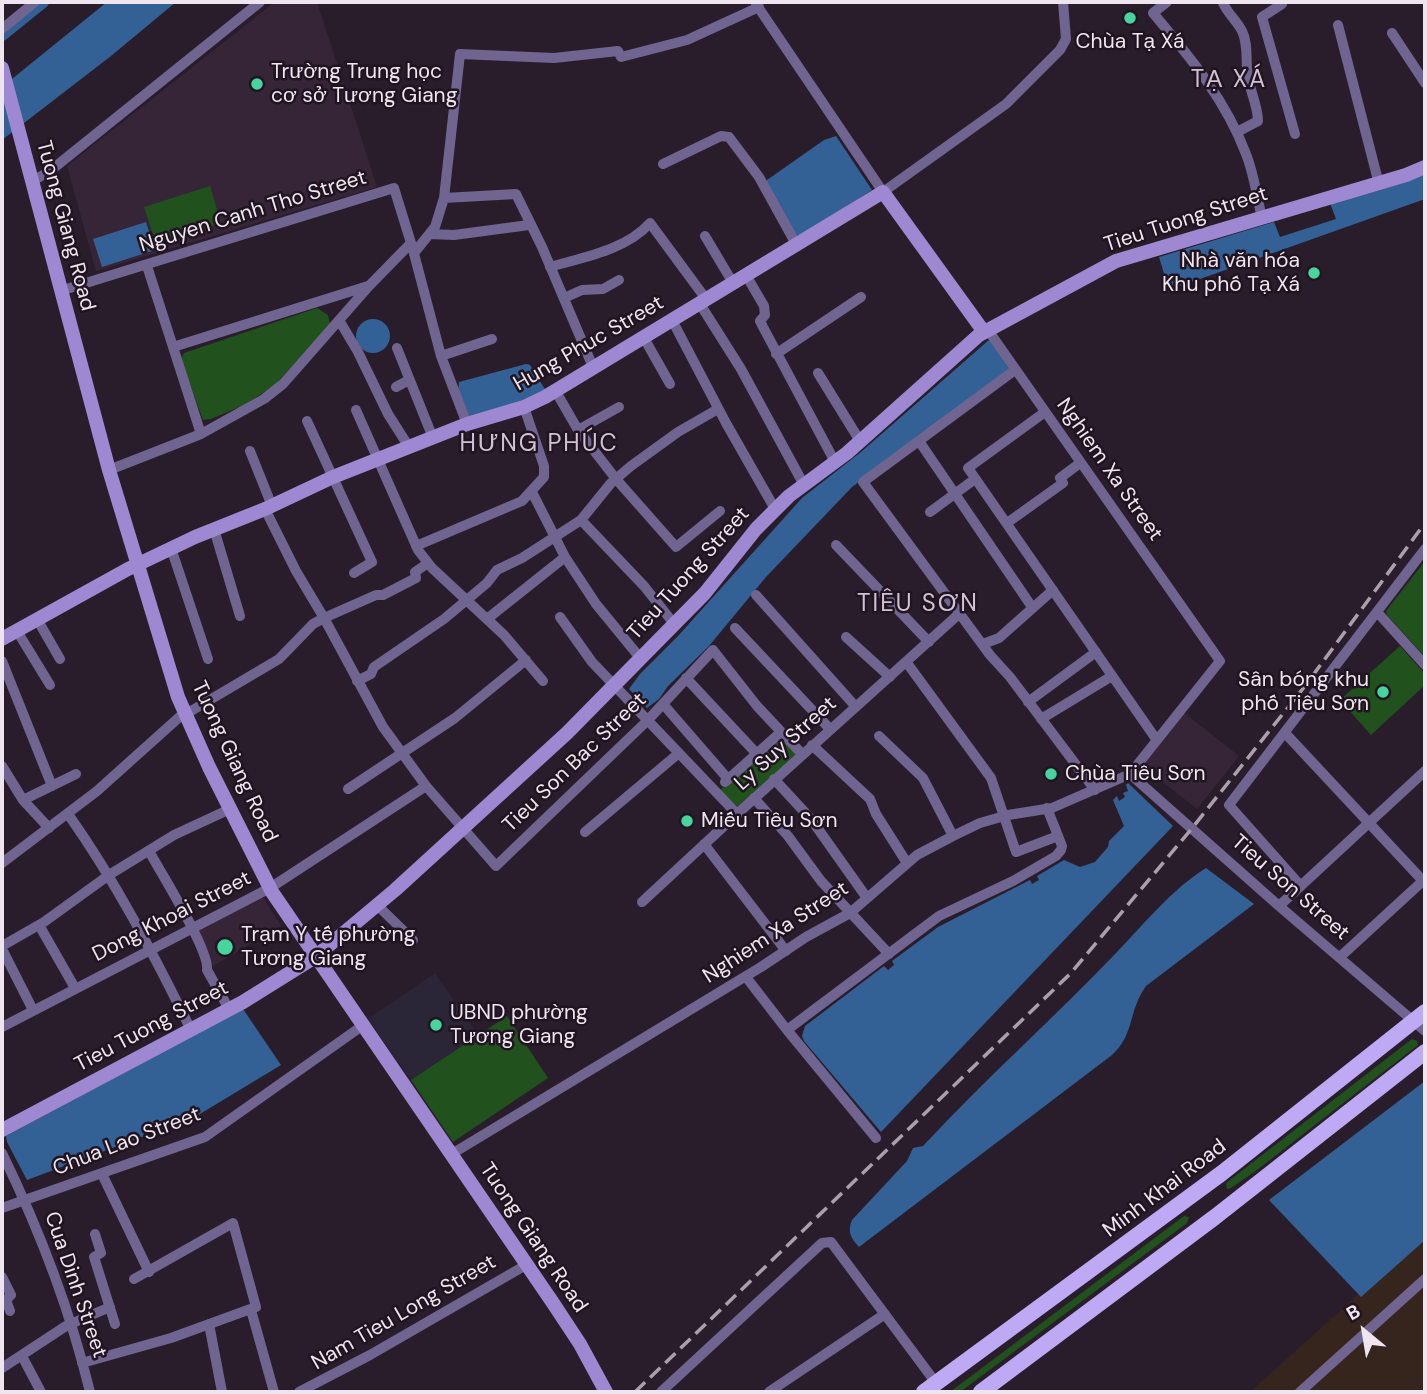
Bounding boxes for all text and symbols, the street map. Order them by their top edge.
marker: Chùa Tạ Xá [1122,10,1138,26]
place label: Chùa Tạ Xá [1076,29,1184,55]
place label: Trường Trung học cơ sở Tương Giang [271,59,457,109]
district label: TẠ XÁ [1191,67,1267,95]
marker: Trường Trung học cơ sở Tương Giang [249,76,265,92]
street label: Tuong Giang Road [30,138,100,314]
street label: Nguyen Canh Tho Street [136,165,370,259]
street label: Tieu Tuong Street [1101,182,1271,258]
place label: Nhà văn hóa Khu phố Tạ Xá [1162,248,1300,298]
marker: Nhà văn hóa Khu phố Tạ Xá [1306,265,1322,281]
street label: Hung Phuc Street [509,291,669,397]
street label: Nghiem Xa Street [1050,394,1168,546]
district label: HƯNG PHÚC [461,431,617,459]
street label: Tieu Tuong Street [623,502,755,646]
district label: TIÊU SƠN [858,591,978,619]
place label: Sân bóng khu phố Tiêu Sơn [1238,667,1369,717]
street label: Tuong Giang Road [186,677,282,847]
marker: Sân bóng khu phố Tiêu Sơn [1375,684,1391,700]
street label: Tieu Son Bac Street [498,688,652,838]
street label: Ly Suy Street [730,692,842,796]
place label: Chùa Tiêu Sơn [1065,761,1206,787]
marker: Chùa Tiêu Sơn [1043,766,1059,782]
place label: Miếu Tiêu Sơn [701,808,838,834]
marker: Miếu Tiêu Sơn [679,813,695,829]
street label: Tieu Son Street [1226,830,1354,946]
street label: Dong Khoai Street [88,866,256,968]
street label: Nghiem Xa Street [699,877,853,989]
place label: Trạm Y tế phường Tương Giang [241,922,415,972]
marker: Trạm Y tế phường Tương Giang [215,937,235,957]
street label: Tieu Tuong Street [71,976,233,1078]
place label: UBND phường Tương Giang [450,1000,588,1050]
marker: UBND phường Tương Giang [428,1017,444,1033]
street label: Chua Lao Street [50,1102,204,1182]
street label: Minh Khai Road [1098,1134,1232,1244]
street label: Tuong Giang Road [474,1158,592,1318]
street label: Cua Dinh Street [38,1209,112,1361]
street label: Nam Tieu Long Street [307,1250,501,1376]
north arrow [1329,1296,1399,1366]
text: B [1342,1299,1365,1326]

